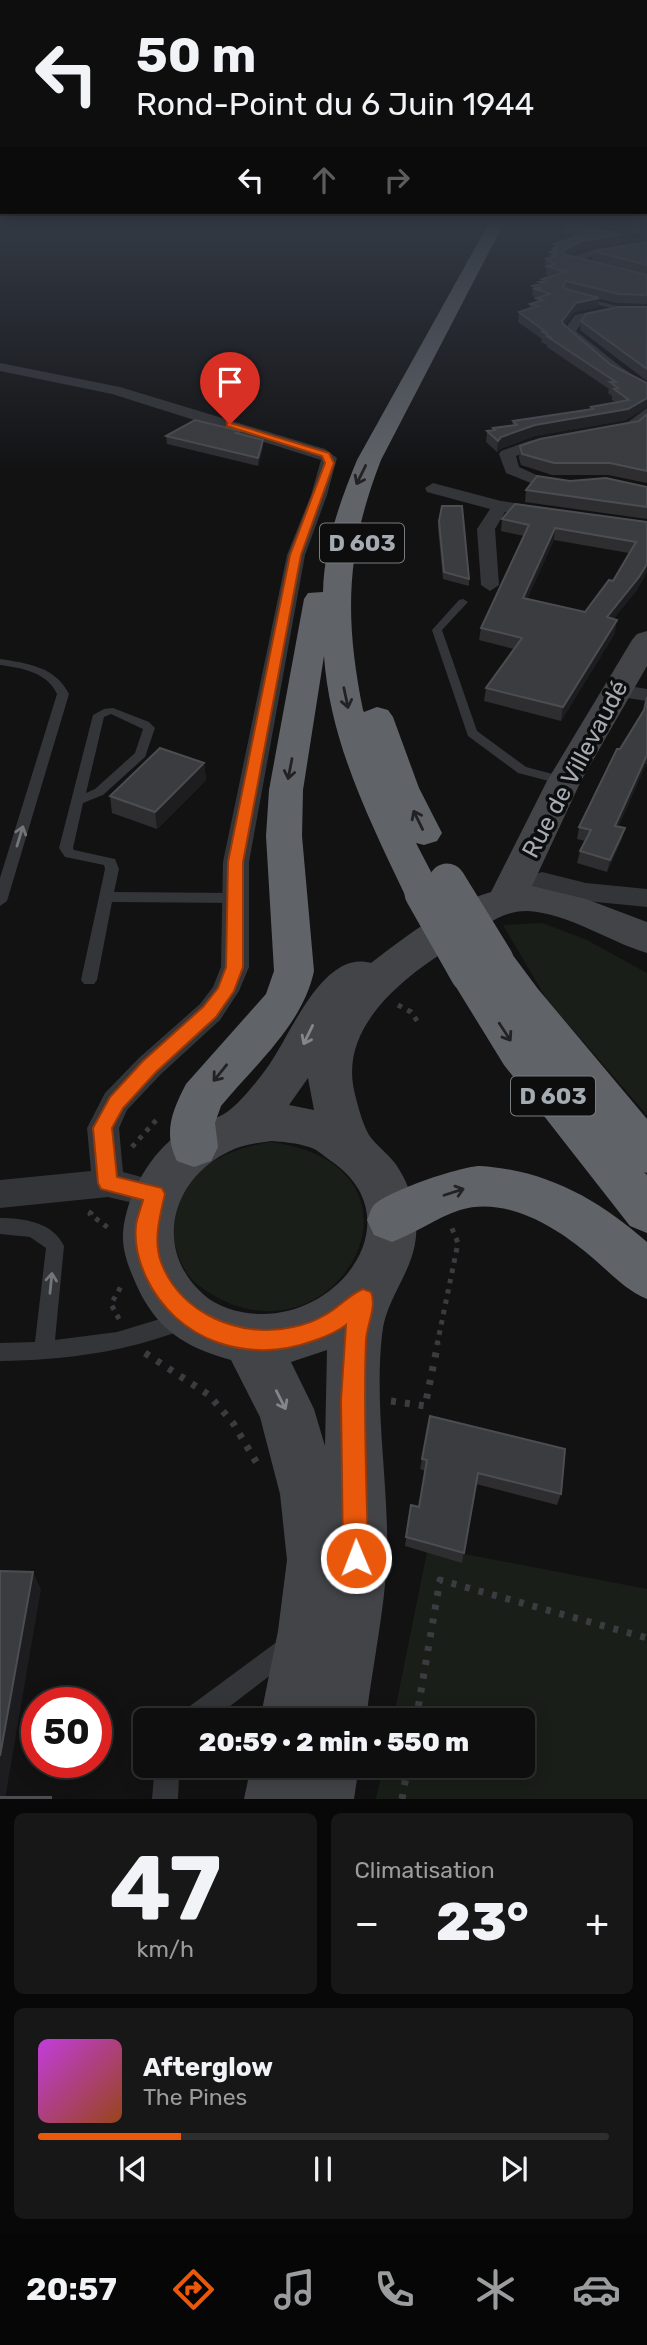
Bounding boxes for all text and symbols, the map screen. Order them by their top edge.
text: 50 m [136,26,256,84]
icon: left [21,28,112,119]
text: Rond-Point du 6 Juin 1944 [136,85,534,123]
icon: left [232,161,270,199]
icon: ahead [305,161,343,199]
icon: right [378,161,416,199]
pin [200,352,260,424]
icon: arrive [211,363,249,401]
one-way arrow [354,464,368,485]
road number: D 603 [320,524,404,562]
street label: Rue de Villevaudé [516,676,634,862]
one-way arrow [339,686,353,709]
one-way arrow [282,757,296,780]
one-way arrow [410,810,423,831]
one-way arrow [15,825,28,847]
one-way arrow [498,1022,512,1041]
one-way arrow [301,1023,314,1045]
one-way arrow [213,1064,228,1082]
road number: D 603 [511,1077,595,1116]
one-way arrow [443,1184,465,1197]
one-way arrow [45,1272,58,1294]
one-way arrow [275,1389,289,1410]
position arrow [319,1521,393,1595]
speed limit sign: 50 [21,1687,112,1778]
text: 20:59 · 2 min · 550 m [199,1727,469,1758]
text: 47 [109,1835,221,1943]
text: Climatisation [355,1856,495,1884]
text: 23° [436,1891,529,1953]
text: − [355,1900,379,1946]
text: + [585,1900,609,1946]
text: km/h [137,1935,194,1963]
text: Afterglow [143,2052,273,2083]
text: The Pines [143,2083,247,2111]
icon: previous [114,2150,152,2188]
icon: pause [304,2150,342,2188]
icon: next [495,2150,533,2188]
icon: directions [169,2265,218,2314]
icon: music [270,2265,319,2314]
icon: phone [370,2265,419,2314]
icon: climate [471,2265,520,2314]
icon: car [572,2265,621,2314]
text: 20:57 [26,2270,117,2308]

